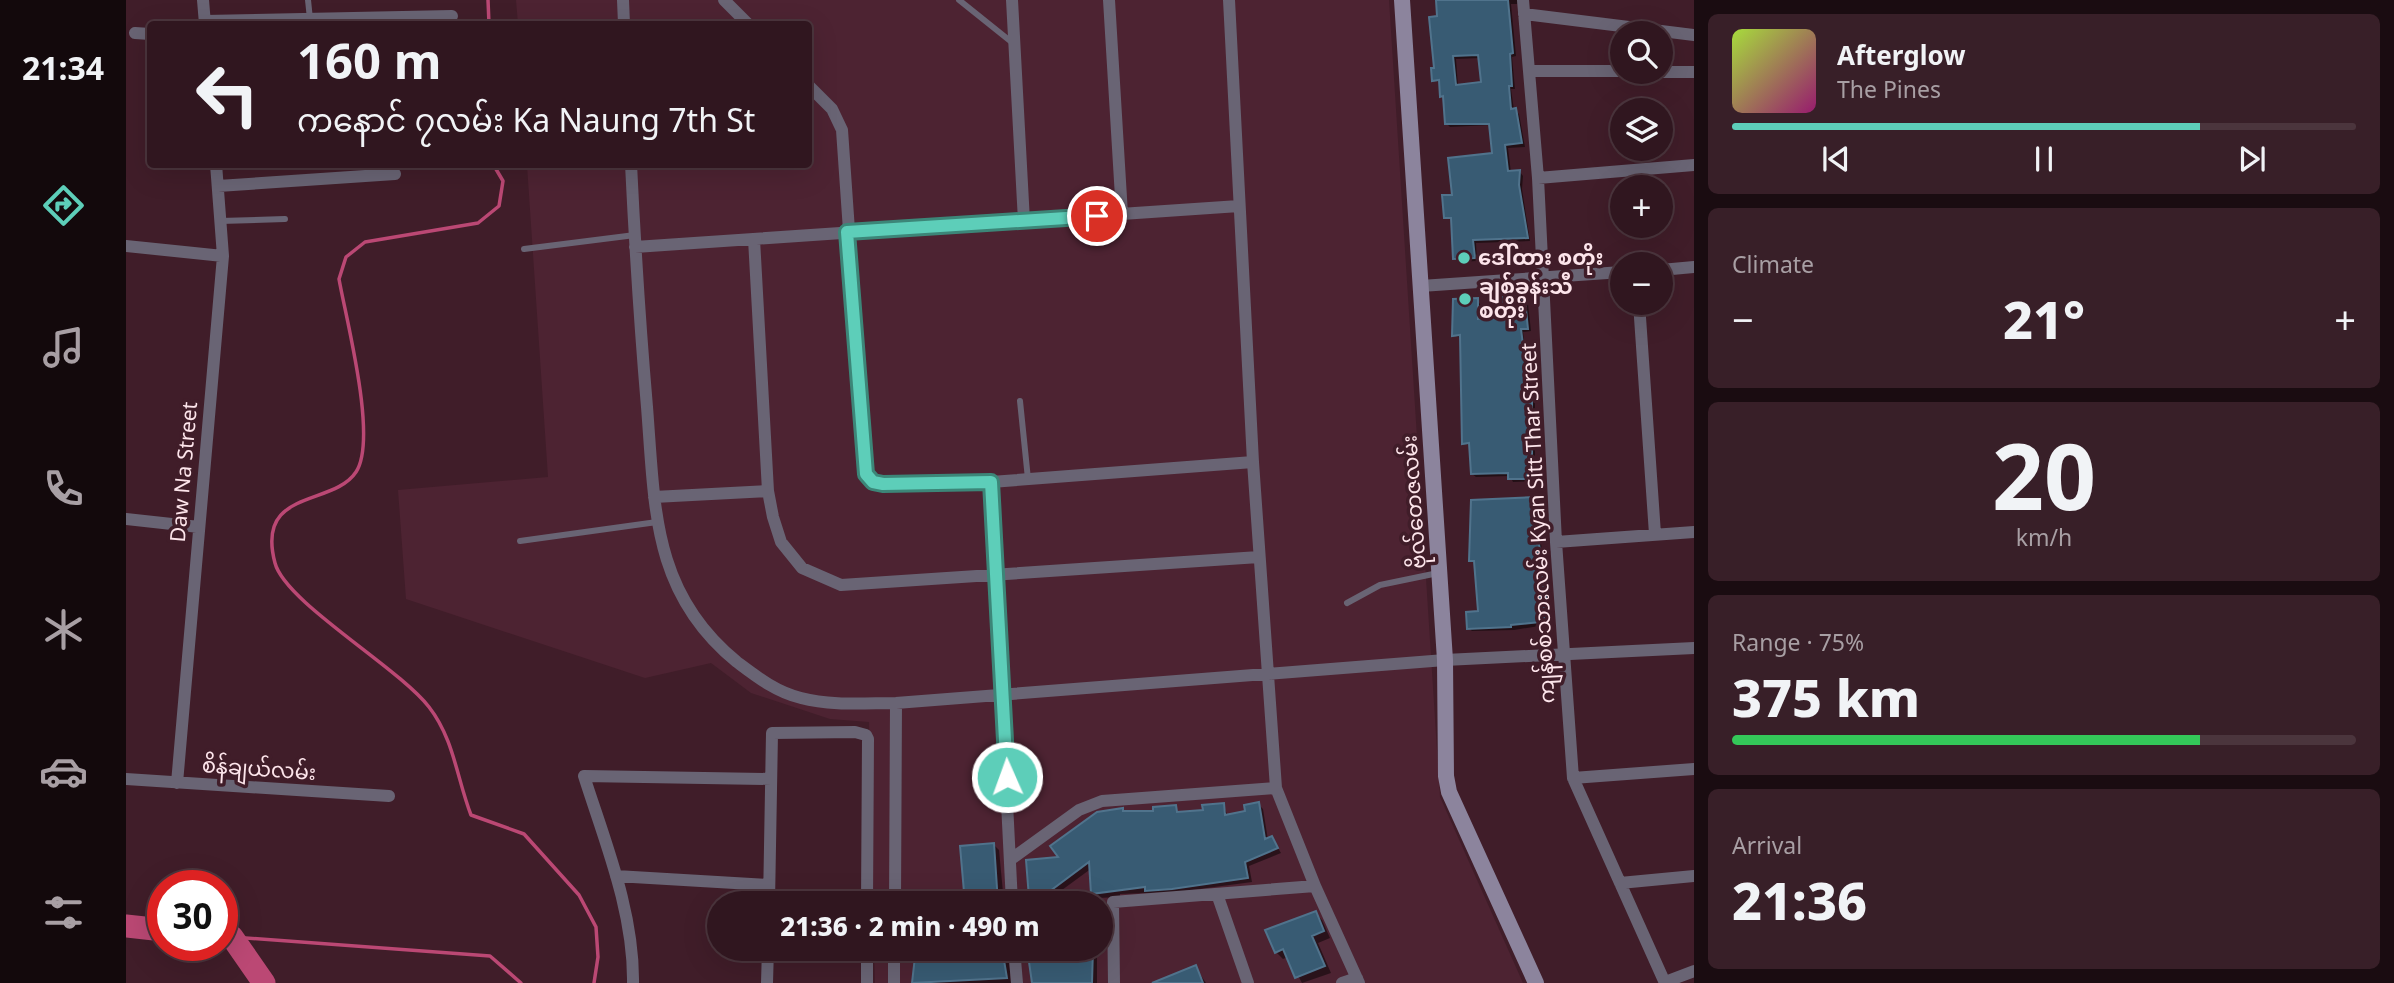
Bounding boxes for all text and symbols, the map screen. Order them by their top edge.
map controls [1610,21,1673,315]
button: search [1610,21,1673,84]
text: 160 m [297,27,442,93]
text: Afterglow [1837,37,1965,73]
text: 21:34 [22,46,104,89]
icon: left [182,49,273,140]
text: The Pines [1837,73,1941,105]
text: ကနောင် ၇လမ်း Ka Naung 7th St [297,98,755,141]
button: layers [1610,98,1673,161]
icon: previous [1817,140,1855,178]
icon: pause [2025,140,2063,178]
icon: next [2233,140,2271,178]
button: + [1610,175,1673,238]
icon: directions [39,181,88,230]
pin [1067,186,1127,246]
icon: arrive [1078,197,1116,235]
place label: ဒေါ်ထား စတိုး [1478,242,1604,275]
text: Climate [1732,248,1814,280]
marker: ဒေါ်ထား စတိုး [1456,250,1472,266]
button: − [1610,252,1673,315]
place label: ချစ်ခွန်းသီ စတိုး [1479,271,1573,328]
text: 21° [2003,283,2085,354]
marker: ချစ်ခွန်းသီ စတိုး [1457,291,1473,307]
text: − [1732,293,1754,345]
text: + [2334,293,2356,345]
icon: music [39,323,88,372]
street label: ကျန်စစ်သားလမ်း Kyan Sitt Thar Street [1513,341,1565,704]
street label: Daw Na Street [163,400,203,543]
text: 20 [1992,413,2096,537]
street label: ဗိုလ်တေဇလမ်း [1393,434,1436,570]
icon: phone [39,464,88,513]
text: km/h [2016,521,2072,553]
icon: climate [39,605,88,654]
text: Range · 75% [1732,626,1864,658]
text: 375 km [1732,661,1920,732]
position arrow [970,740,1044,814]
icon: car [39,747,88,796]
street label: စိန်ချယ်လမ်း [201,749,317,791]
text: Arrival [1732,829,1802,861]
text: 21:36 [1732,864,1867,935]
speed limit sign: 30 [147,870,238,961]
icon: filters [39,888,88,937]
text: 21:36 · 2 min · 490 m [780,908,1040,944]

